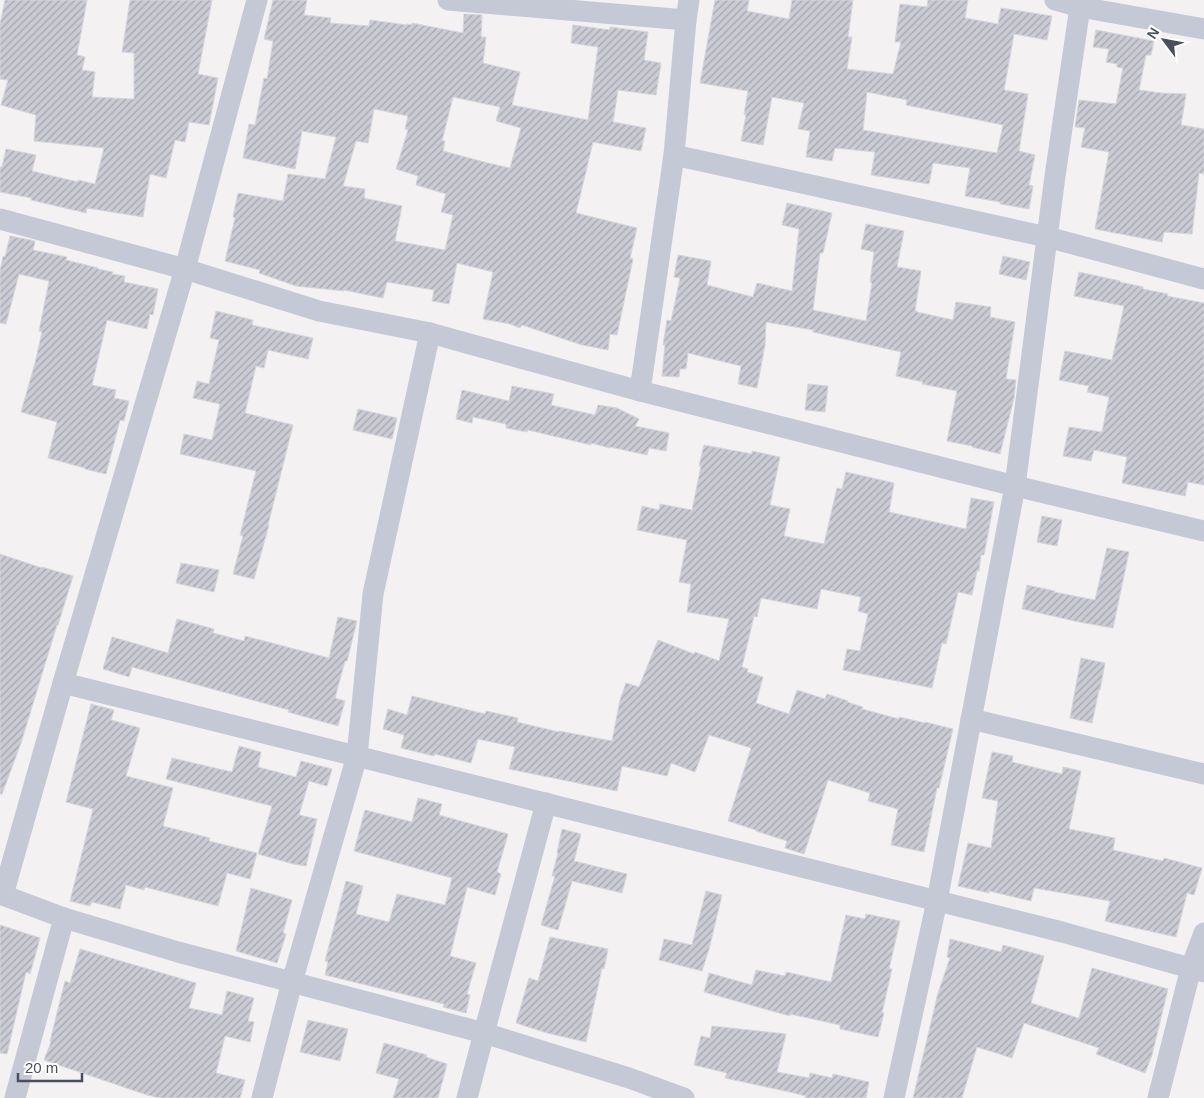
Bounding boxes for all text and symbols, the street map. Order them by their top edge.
north arrow [1139,15,1189,65]
text: N [1144,25,1162,42]
scale bar [18,1050,81,1082]
text: 20 m [25,1059,58,1076]

